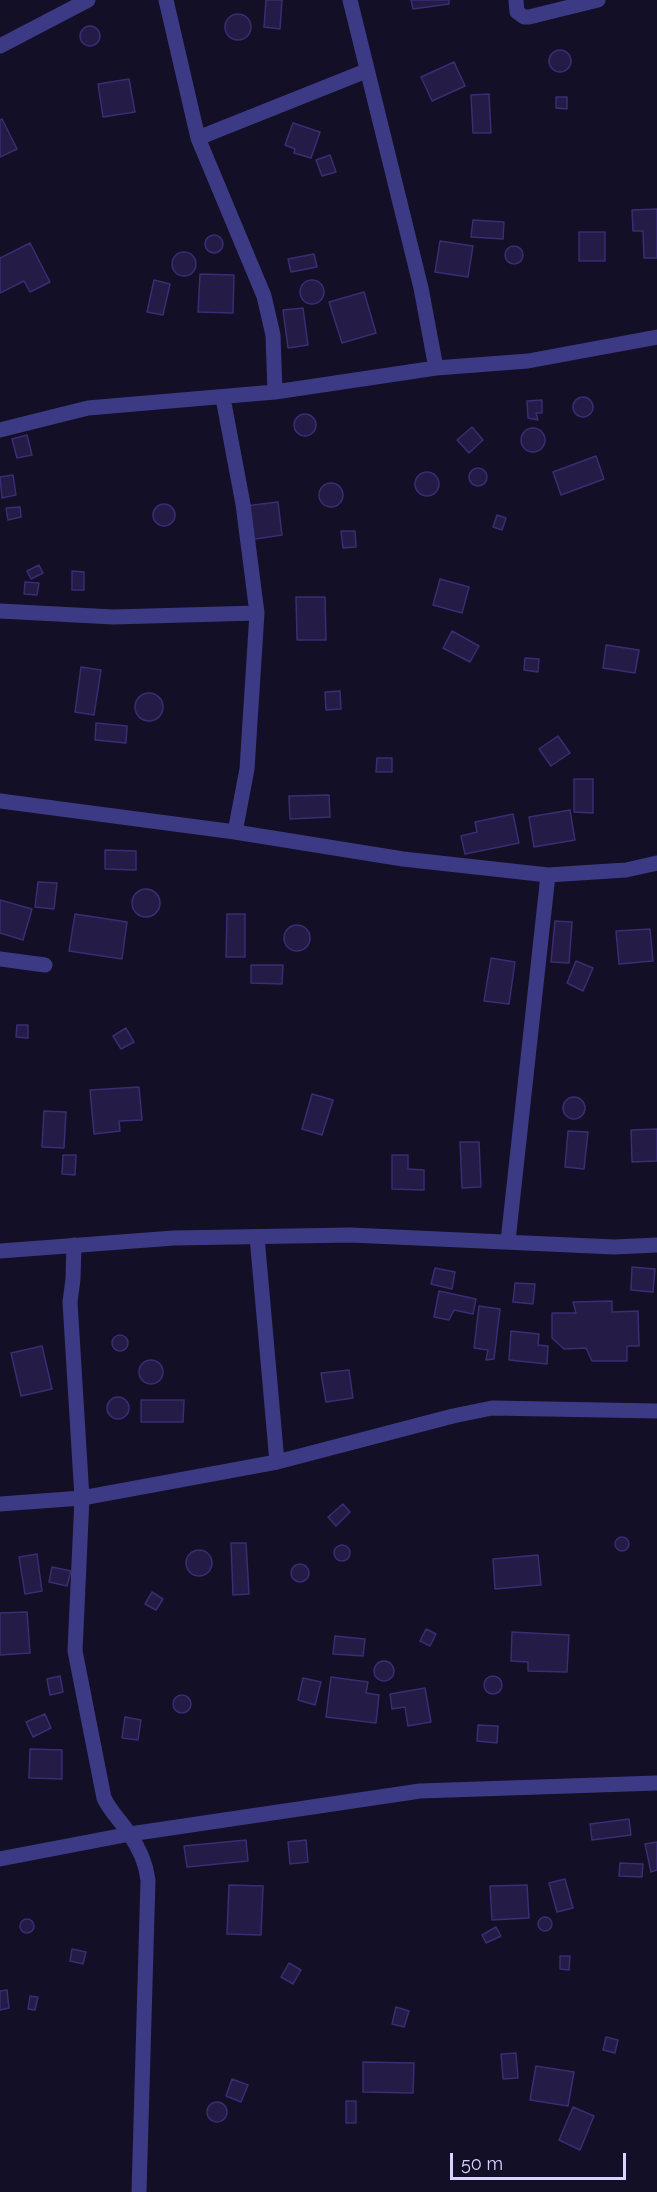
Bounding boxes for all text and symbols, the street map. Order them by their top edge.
scale bar [453,2141,628,2179]
text: 50 m [461,2153,503,2174]

